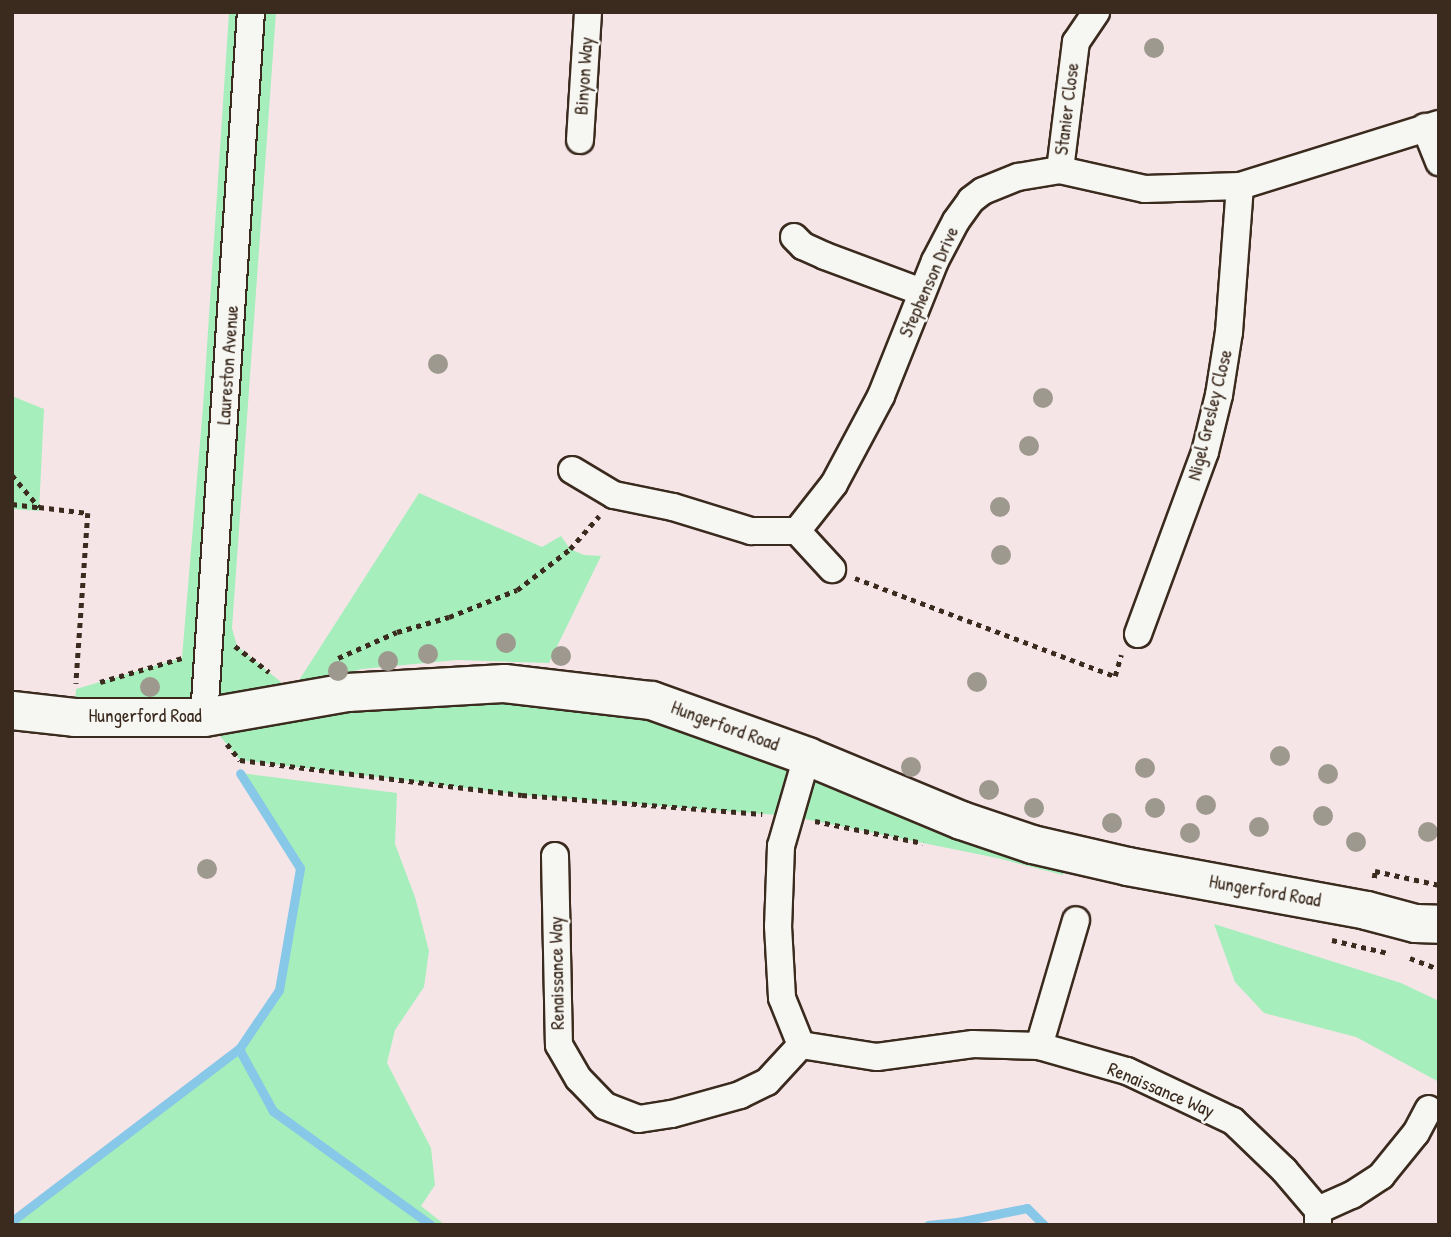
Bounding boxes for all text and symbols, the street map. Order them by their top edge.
street label: Binyon Way [570,36,598,116]
street label: Stanier Close [1050,62,1084,156]
street label: Stephenson Drive [894,223,964,341]
street label: Laureston Avenue [212,305,244,425]
street label: Nigel Gresley Close [1183,347,1237,483]
street label: Hungerford Road [668,696,782,756]
street label: Hungerford Road [88,705,202,727]
street label: Hungerford Road [1207,870,1323,912]
street label: Renaissance Way [545,916,569,1030]
street label: Renaissance Way [1104,1057,1218,1123]

